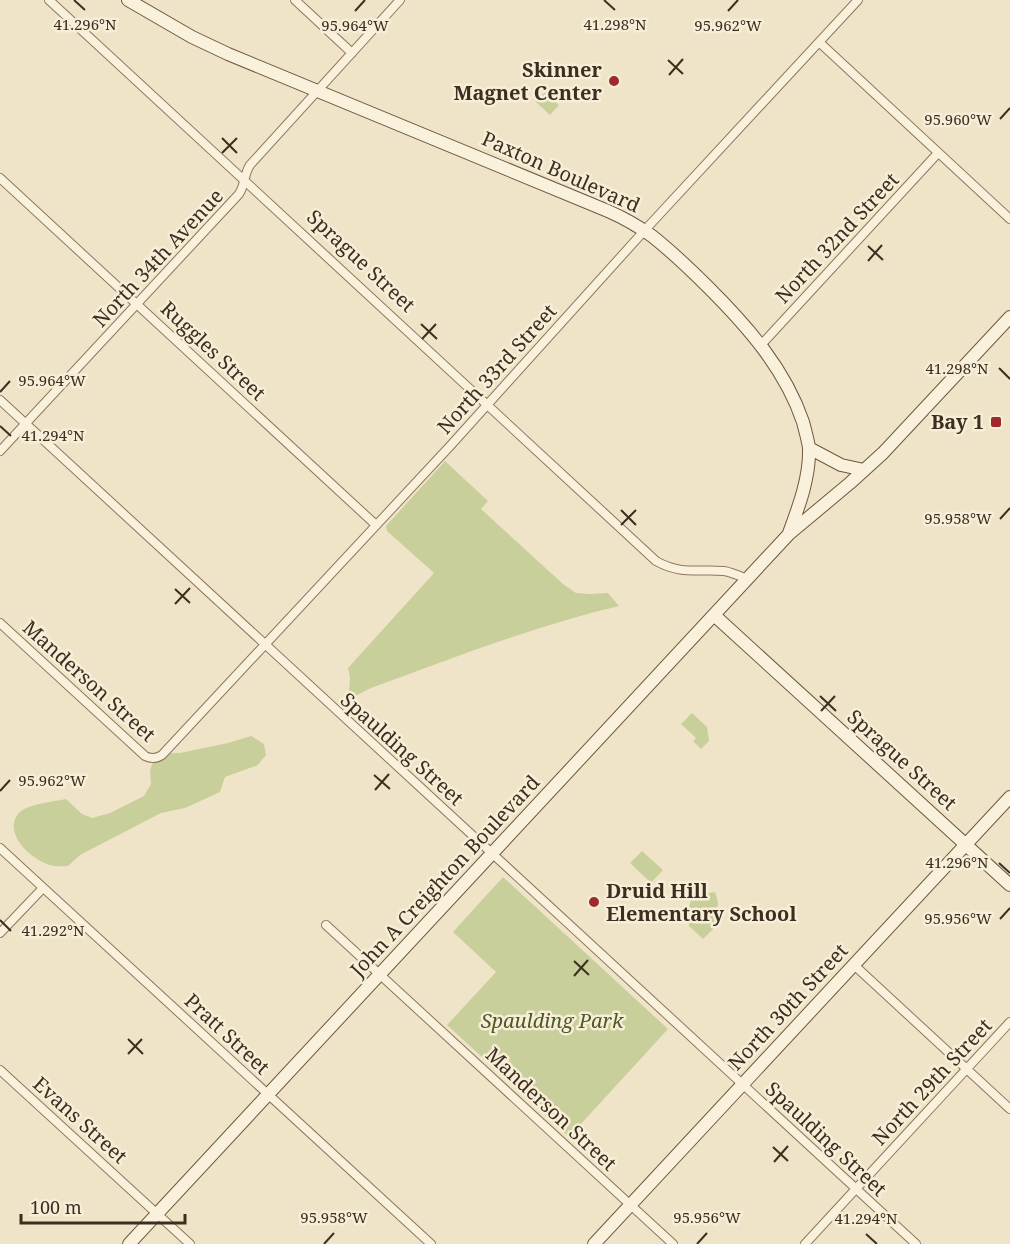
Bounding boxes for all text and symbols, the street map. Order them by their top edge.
text: 41.296°N [53,14,117,34]
text: 41.298°N [583,14,647,34]
text: 95.964°W [321,15,389,35]
text: 95.962°W [694,15,762,35]
place label: Skinner Magnet Center [454,56,603,106]
marker: Skinner Magnet Center [607,74,621,88]
text: 95.960°W [924,109,992,129]
street label: Paxton Boulevard [478,125,645,219]
street label: North 32nd Street [769,166,904,309]
street label: North 34th Avenue [86,183,229,333]
street label: Sprague Street [301,204,421,318]
street label: Ruggles Street [155,295,272,406]
street label: North 33rd Street [431,298,562,439]
text: 41.298°N [925,358,989,378]
text: 95.964°W [18,370,86,390]
place label: Bay 1 [931,408,984,435]
marker: Bay 1 [989,415,1003,429]
text: 41.294°N [21,425,85,445]
text: 95.958°W [924,508,992,528]
street label: Manderson Street [17,614,161,747]
street label: Spaulding Street [335,686,470,811]
street label: Sprague Street [842,703,963,816]
street label: John A Creighton Boulevard [343,769,545,983]
text: 95.962°W [18,770,86,790]
text: 41.296°N [925,852,989,872]
place label: Druid Hill Elementary School [606,877,796,927]
marker: Druid Hill Elementary School [587,895,601,909]
text: 95.956°W [924,908,992,928]
text: 41.292°N [21,920,85,940]
street label: North 30th Street [722,937,854,1076]
street label: Pratt Street [179,987,276,1080]
park label: Spaulding Park [481,1007,624,1034]
street label: North 29th Street [866,1012,998,1151]
street label: Manderson Street [480,1041,623,1176]
street label: Evans Street [27,1070,133,1169]
street label: Spaulding Street [760,1075,893,1202]
scale bar [21,1187,184,1225]
text: 100 m [30,1195,82,1219]
text: 95.958°W [300,1207,368,1227]
text: 95.956°W [673,1207,741,1227]
text: 41.294°N [834,1208,898,1228]

